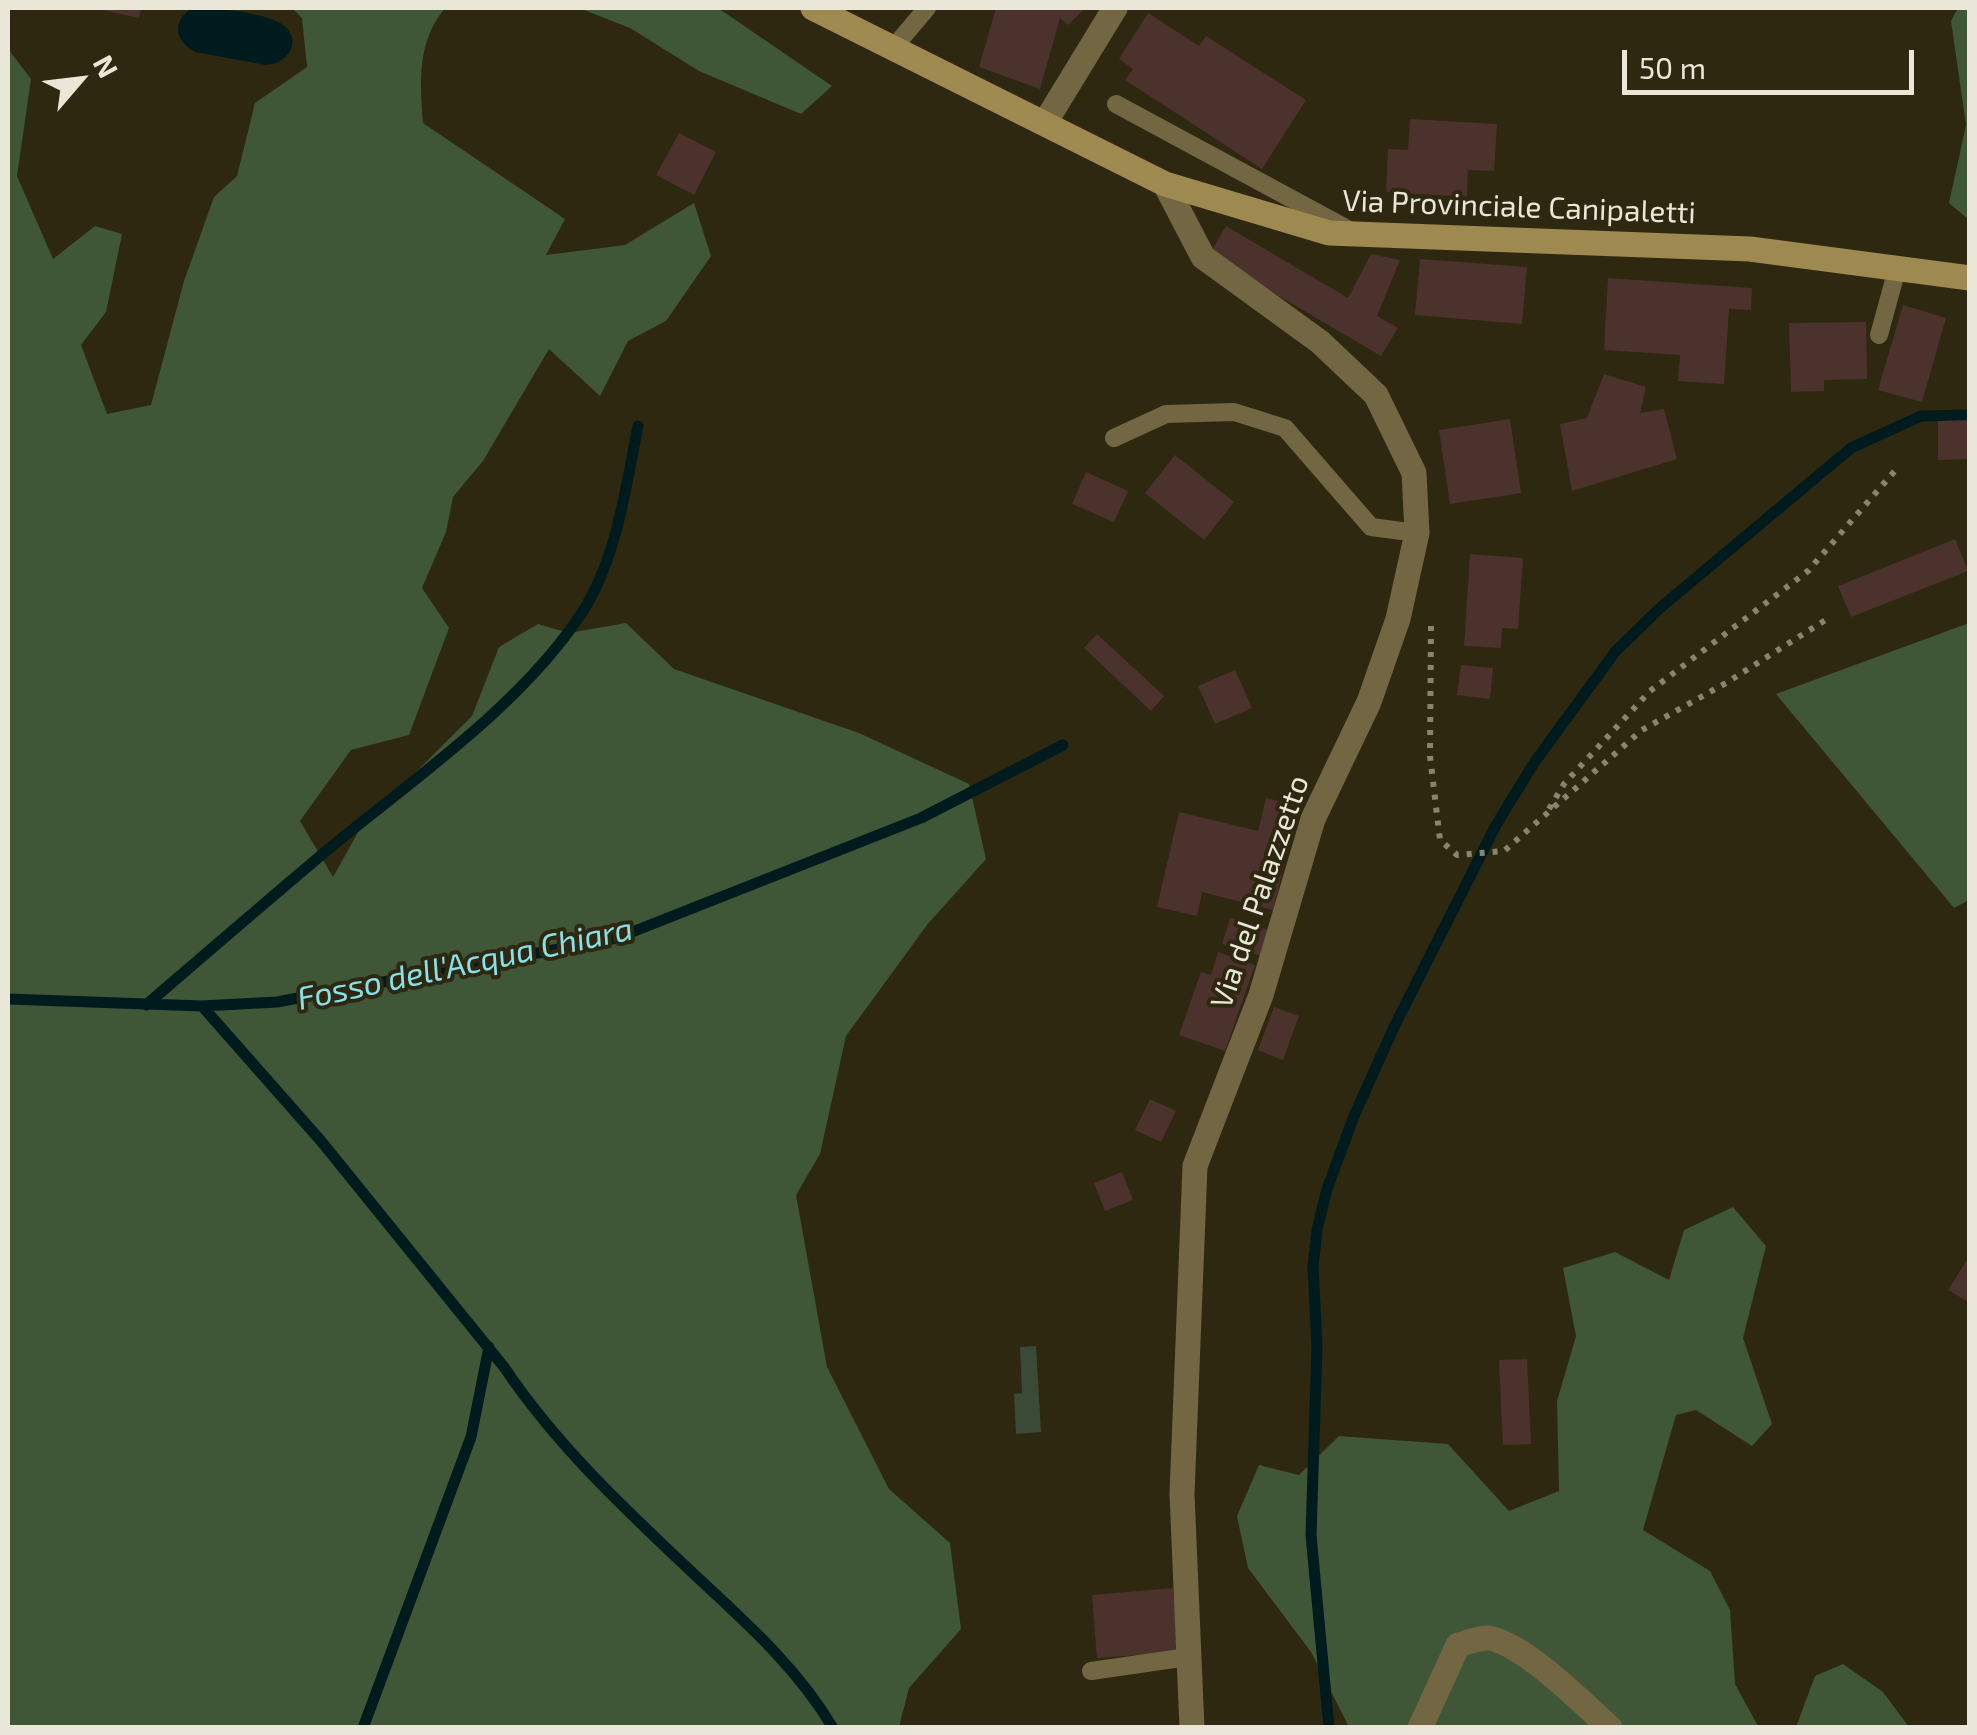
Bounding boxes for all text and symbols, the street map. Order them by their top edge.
north arrow [30,30,130,130]
scale bar [1627,30,1920,92]
text: N [87,49,126,83]
text: 50 m [1639,49,1706,85]
street label: Via Provinciale Canipaletti [1342,183,1696,231]
street label: Via del Palazzetto [1203,771,1317,1013]
water label: Fosso dell'Acqua Chiara [294,910,636,1018]

